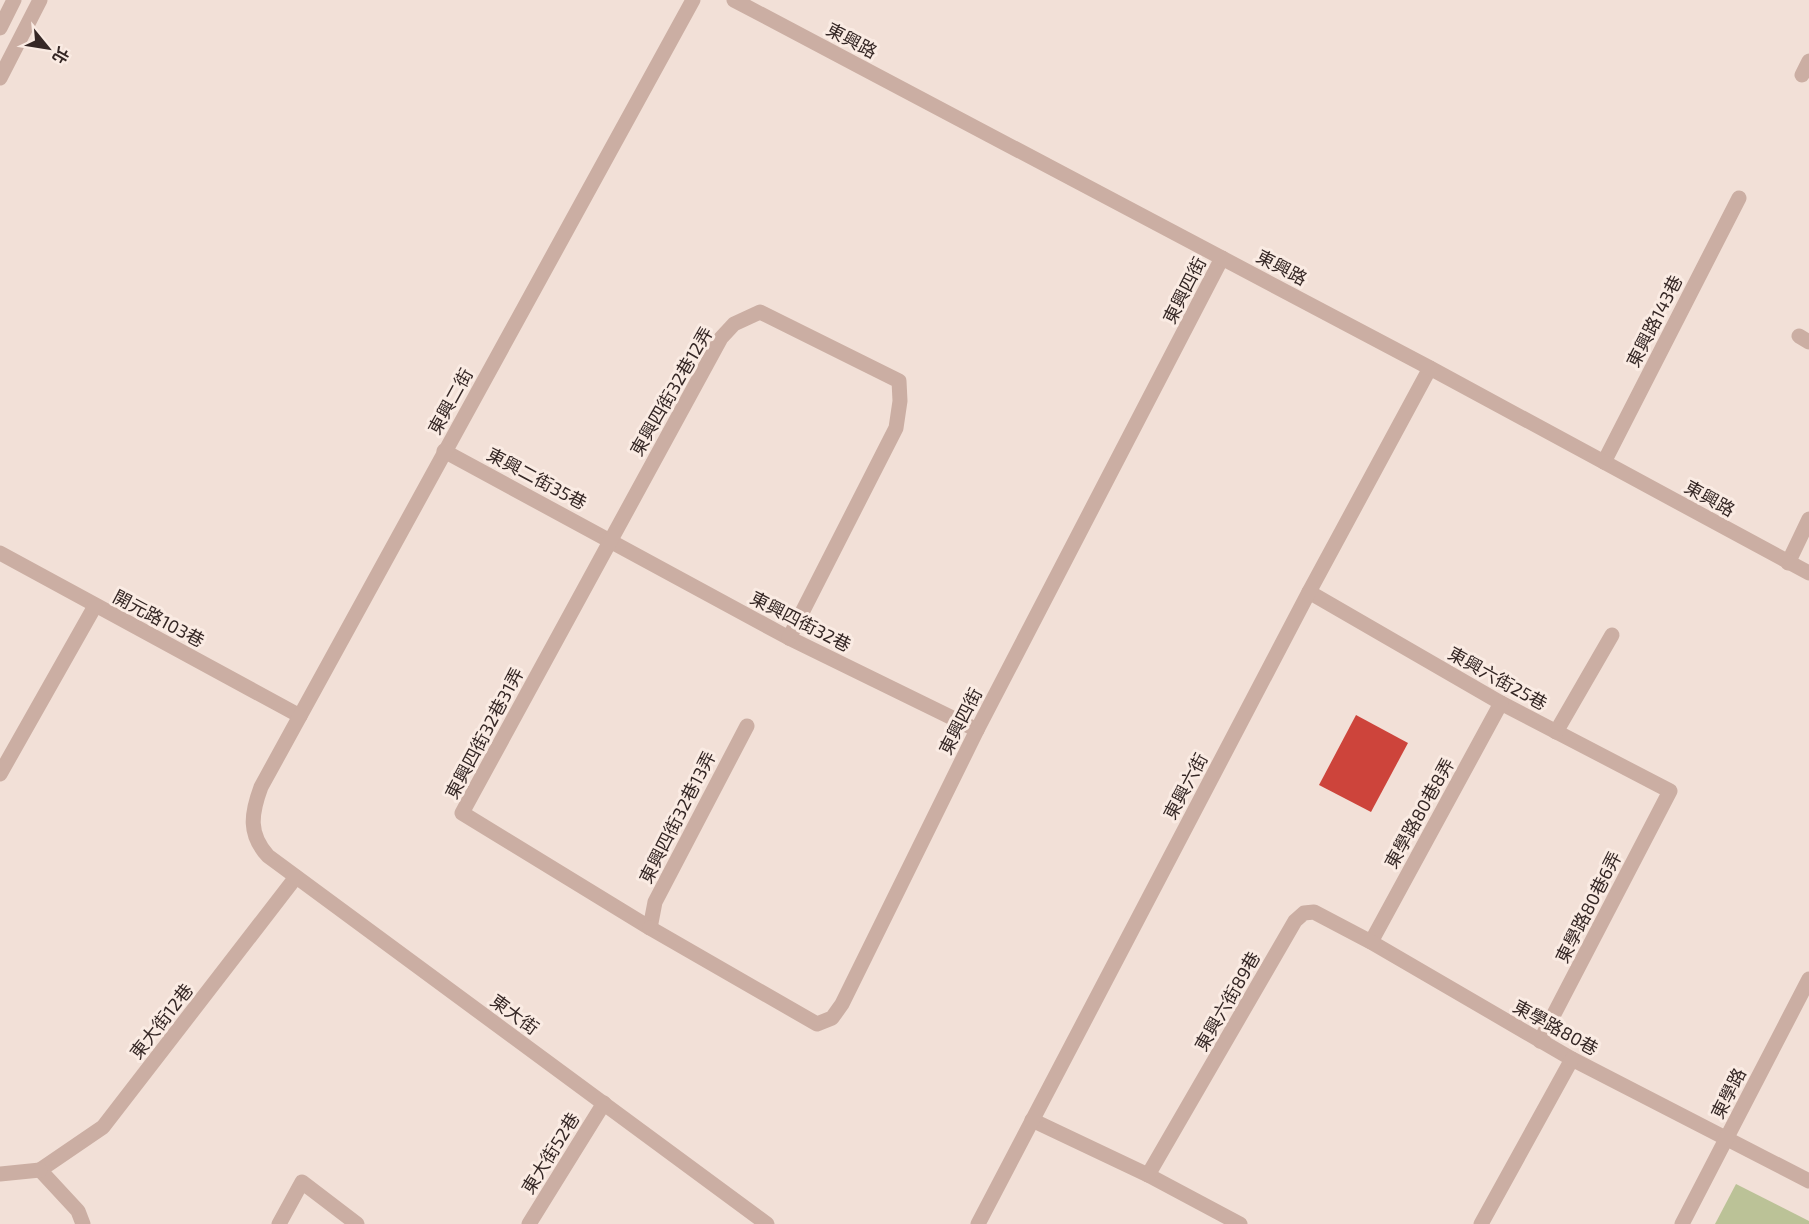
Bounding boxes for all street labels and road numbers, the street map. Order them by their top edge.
street label: 東興路 [823,18,881,62]
street label: 東興路 [1253,245,1311,289]
street label: 東興四街 [1158,253,1210,327]
street label: 東興路143巷 [1621,271,1687,371]
street label: 東興四街32巷12弄 [625,323,717,459]
street label: 東興二街 [423,364,477,438]
street label: 東興二街35巷 [483,443,591,513]
street label: 東興路 [1681,475,1739,521]
street label: 開元路103巷 [110,585,208,651]
street label: 東興四街32巷 [747,586,855,656]
street label: 東興六街25巷 [1445,642,1551,714]
street label: 東興四街32巷31弄 [440,664,528,802]
street label: 東興四街 [934,684,986,758]
street label: 東興四街32巷13弄 [634,747,720,887]
street label: 東興六街 [1158,749,1212,823]
street label: 東學路80巷8弄 [1380,754,1458,872]
street label: 東學路80巷6弄 [1550,848,1626,966]
street label: 東興六街89巷 [1190,947,1264,1055]
street label: 東大街12巷 [125,979,197,1063]
street label: 東大街 [487,989,543,1039]
street label: 東學路80巷 [1510,995,1602,1059]
street label: 東學路 [1706,1064,1750,1122]
street label: 東大街52巷 [516,1108,584,1198]

